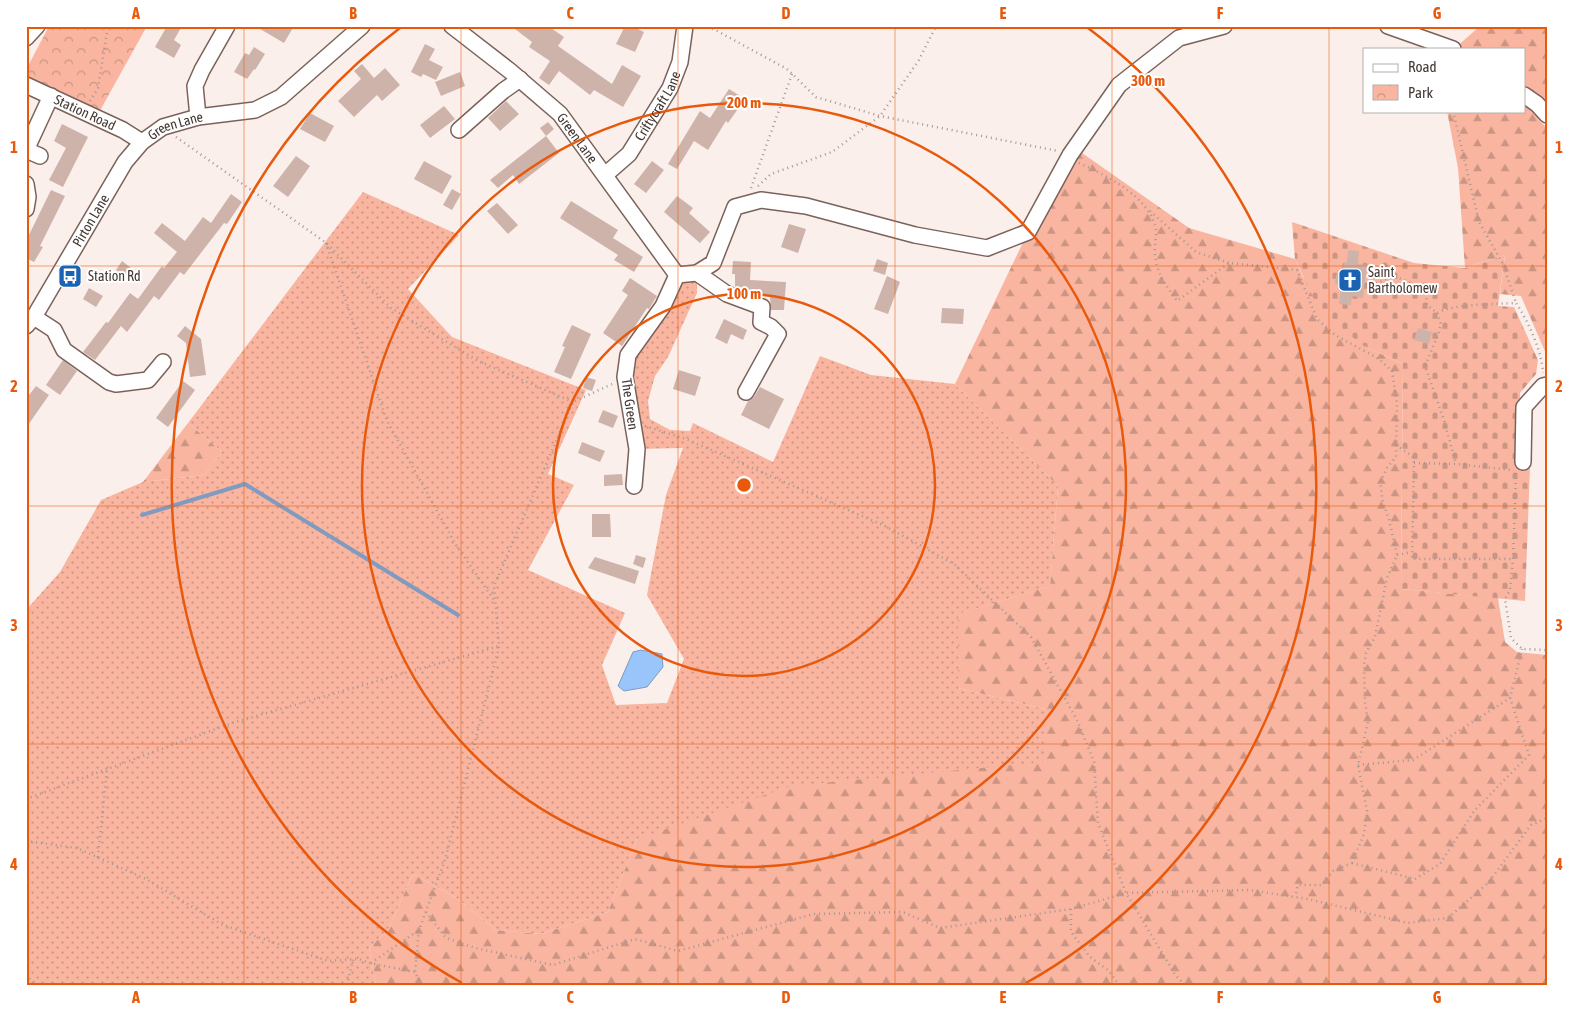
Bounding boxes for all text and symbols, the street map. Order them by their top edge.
text: A [131,4,140,22]
text: B [349,4,357,22]
text: C [566,4,574,22]
text: D [782,4,791,22]
text: E [1000,4,1007,22]
text: F [1217,4,1224,22]
text: G [1433,4,1442,22]
legend [1363,48,1526,112]
text: Road [1408,58,1437,75]
street label: Criftycraft Lane [631,69,684,144]
text: 300 m [1131,72,1165,89]
text: Park [1408,84,1433,101]
street label: Station Road [52,91,118,133]
text: 200 m [727,94,761,111]
street label: Green Lane [145,108,204,143]
street label: Green Lane [554,110,601,166]
text: 1 [10,138,18,156]
text: 1 [1555,138,1563,156]
street label: Pirton Lane [69,191,112,250]
bus stop icon: Station Rd [57,263,83,289]
place label: Saint Bartholomew [1368,264,1438,296]
church icon: Saint Bartholomew [1337,267,1363,293]
place label: Station Rd [88,268,141,284]
text: 100 m [727,285,761,302]
text: 2 [10,377,18,395]
street label: The Green [618,377,642,431]
text: 2 [1555,377,1563,395]
centre of rings [735,476,753,494]
text: 3 [10,616,18,634]
text: 3 [1555,616,1563,634]
text: 4 [9,855,18,873]
text: 4 [1554,855,1563,873]
text: A [131,988,140,1006]
text: B [349,988,357,1006]
text: C [566,988,574,1006]
text: D [782,988,791,1006]
text: E [1000,988,1007,1006]
text: F [1217,988,1224,1006]
text: G [1433,988,1442,1006]

